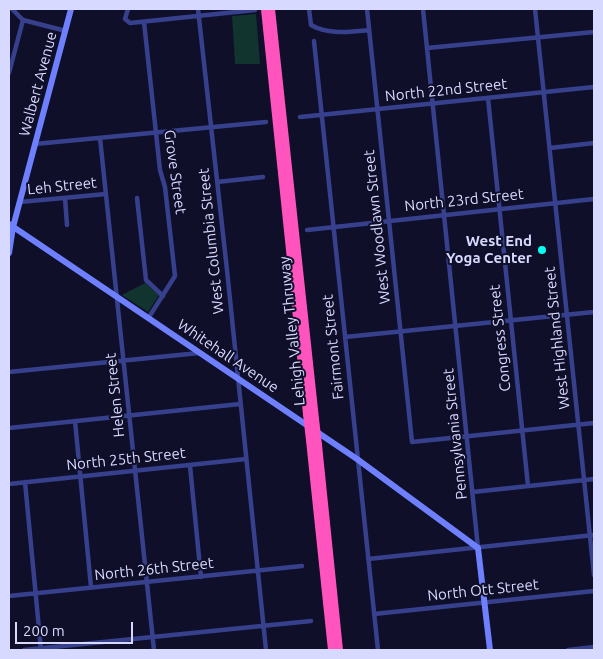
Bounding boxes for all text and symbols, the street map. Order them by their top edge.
street label: Walbert Avenue [15,30,61,138]
street label: North 22nd Street [384,75,508,105]
street label: Grove Street [160,129,190,215]
street label: West Woodlawn Street [360,149,394,305]
street label: West Columbia Street [194,167,228,315]
street label: Leh Street [26,173,98,199]
street label: North 23rd Street [404,185,524,215]
place label: West End Yoga Center [446,232,532,267]
marker: West End Yoga Center [536,244,548,256]
street label: Lehigh Valley Thruway [275,255,309,407]
street label: West Highland Street [541,266,573,410]
street label: Congress Street [485,284,515,392]
street label: Fairmont Street [319,293,347,401]
street label: Whitehall Avenue [174,315,282,397]
street label: Helen Street [102,352,128,438]
street label: Pennsylvania Street [439,367,471,501]
street label: North 25th Street [66,444,186,474]
street label: North 26th Street [94,554,214,584]
street label: North Ott Street [426,575,540,605]
scale bar [18,612,135,644]
text: 200 m [23,622,65,639]

